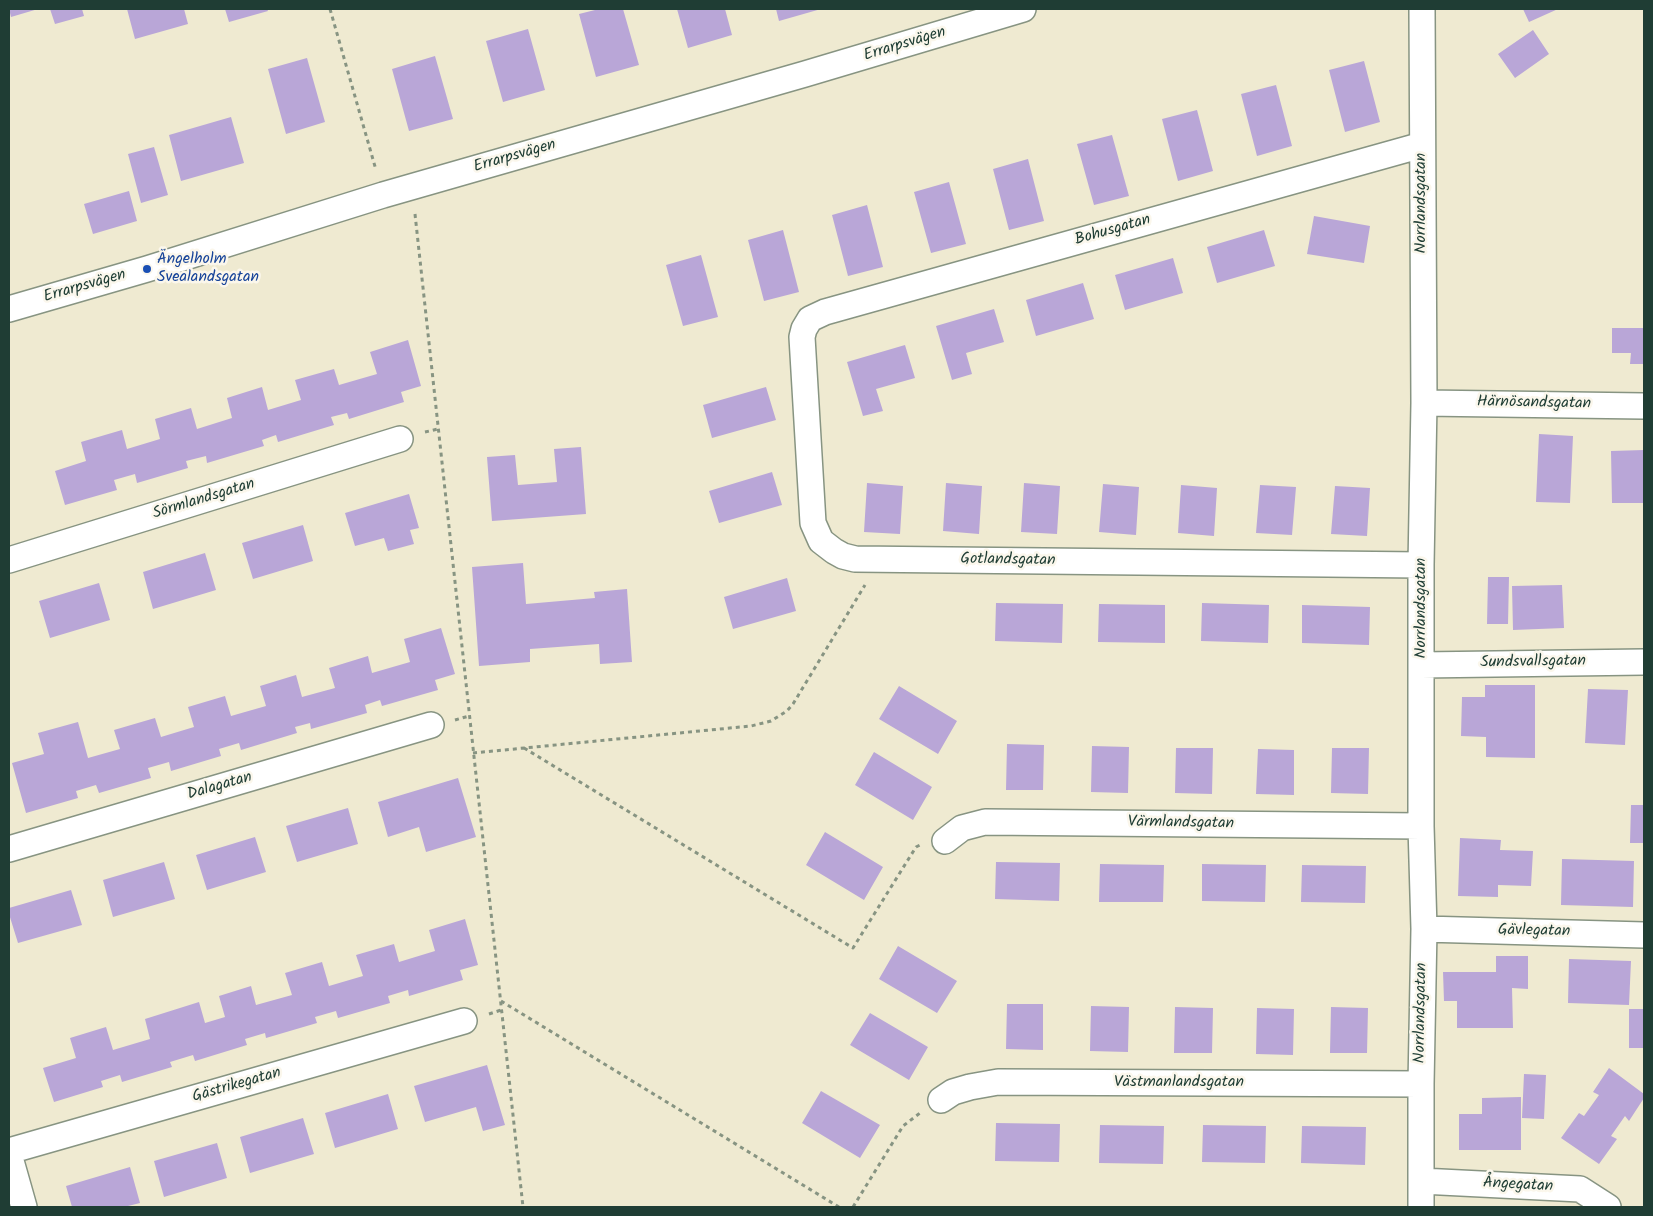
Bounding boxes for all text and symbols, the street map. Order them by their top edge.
street label: Errarpsvägen [862,23,948,67]
street label: Errarpsvägen [472,136,558,178]
street label: Norrlandsgatan [1412,153,1432,253]
street label: Bohusgatan [1073,211,1153,251]
place label: Ängelholm Svealandsgatan [157,250,259,288]
marker: Ängelholm Svealandsgatan [141,263,153,275]
street label: Errarpsvägen [42,266,128,308]
street label: Härnösandsgatan [1477,393,1591,415]
street label: Sörmlandsgatan [151,475,257,525]
street label: Gotlandsgatan [960,551,1056,571]
street label: Norrlandsgatan [1412,558,1432,658]
street label: Sundsvallsgatan [1480,652,1586,674]
street label: Dalagatan [185,769,255,805]
street label: Värmlandsgatan [1128,813,1234,835]
street label: Gävlegatan [1498,922,1570,942]
street label: Norrlandsgatan [1412,962,1432,1064]
street label: Gästrikegatan [190,1064,284,1108]
street label: Västmanlandsgatan [1114,1073,1244,1093]
street label: Ångegatan [1482,1175,1554,1197]

